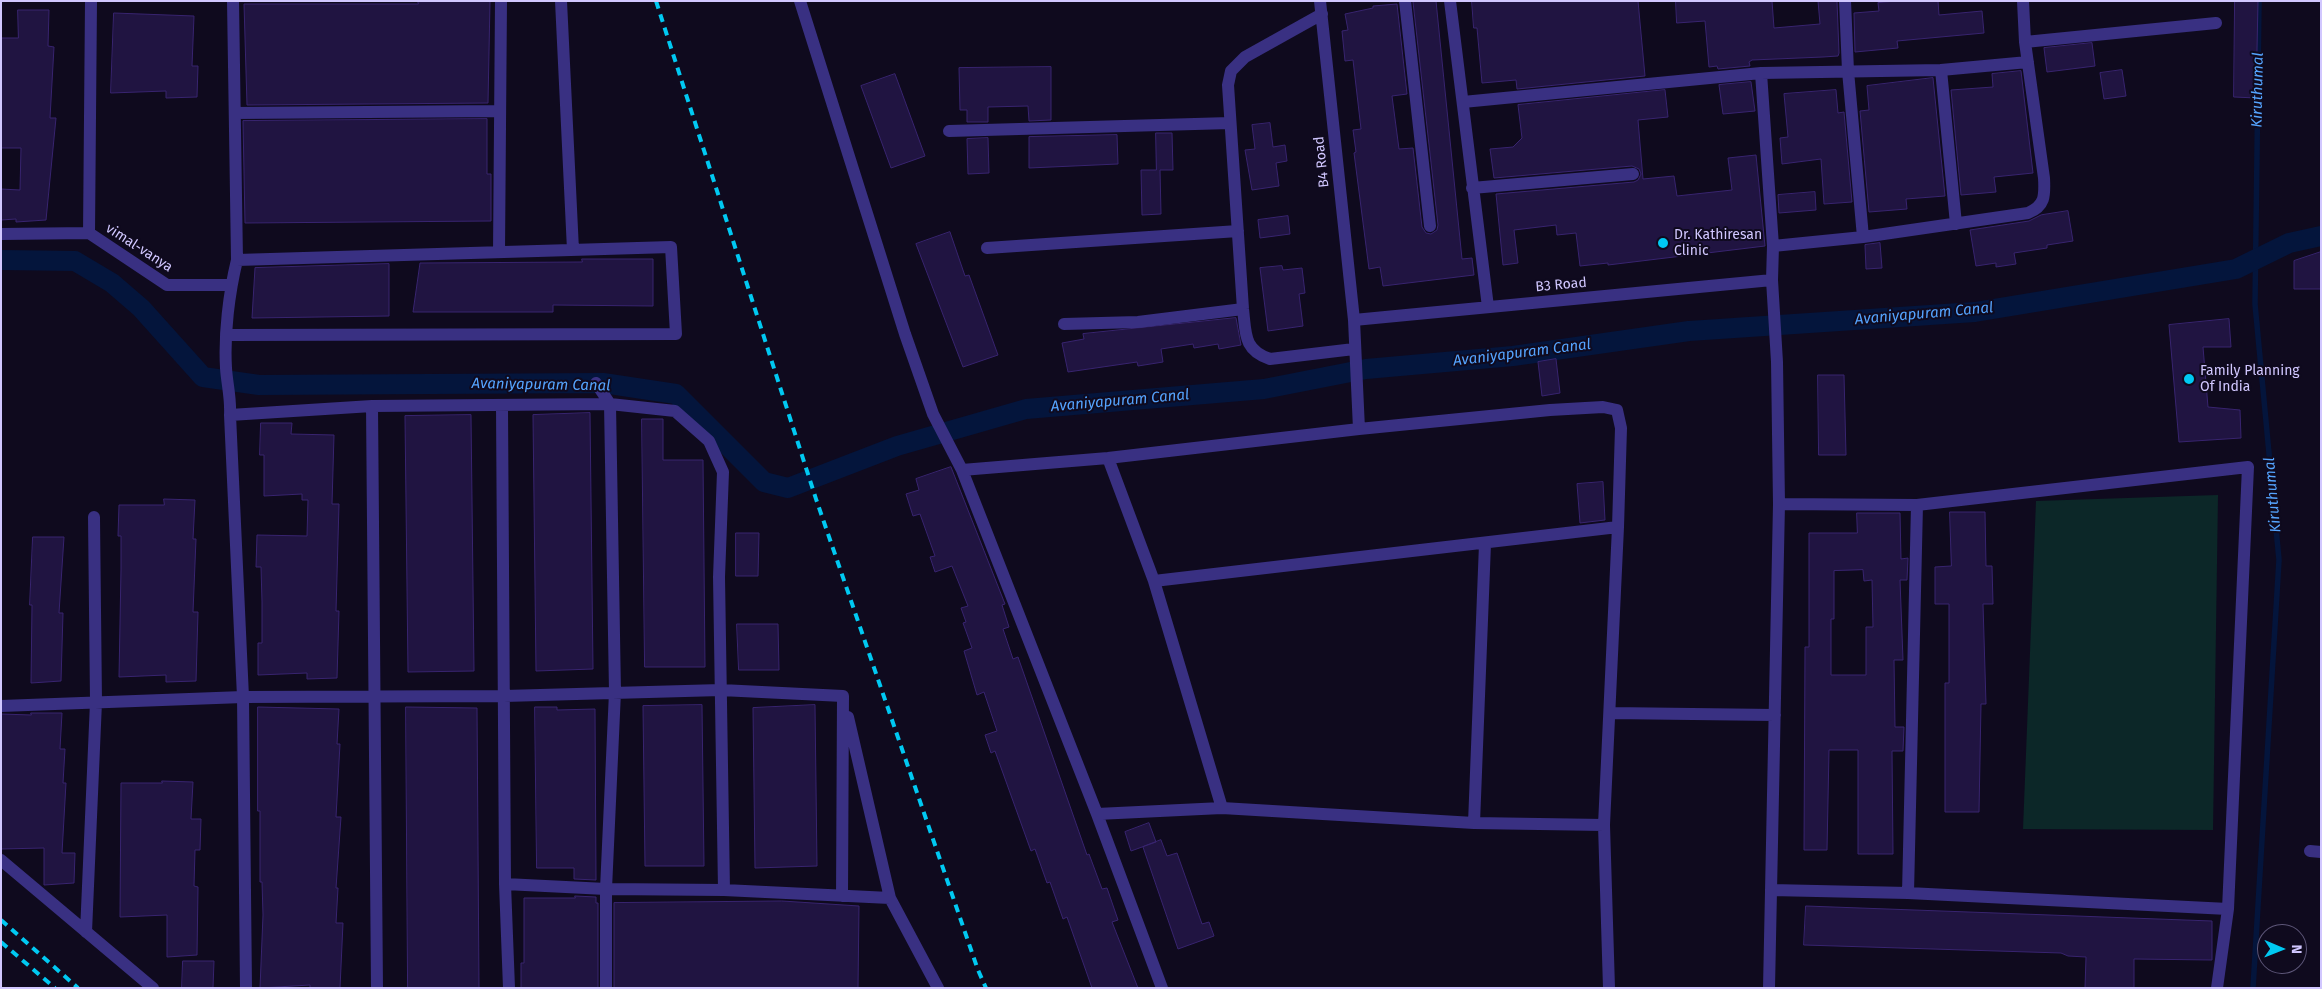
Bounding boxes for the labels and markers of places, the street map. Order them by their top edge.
place label: Dr. Kathiresan Clinic [1674,227,1762,260]
marker: Dr. Kathiresan Clinic [1656,236,1670,250]
place label: Family Planning Of India [2200,363,2300,396]
marker: Family Planning Of India [2182,372,2196,386]

